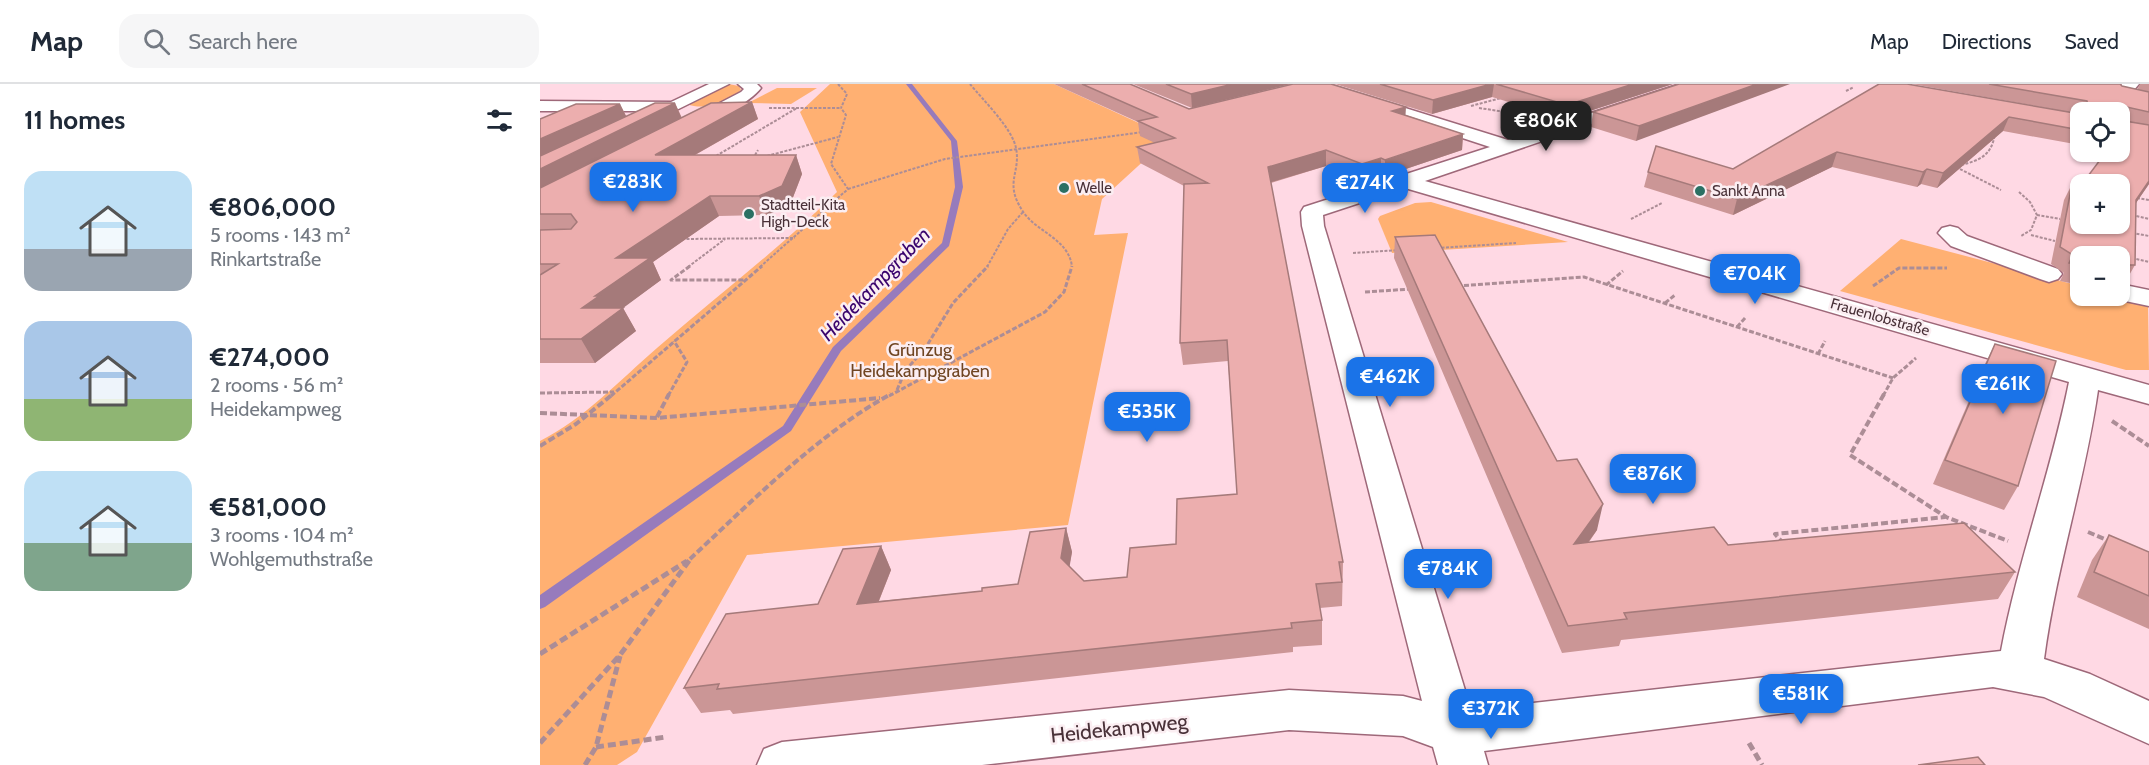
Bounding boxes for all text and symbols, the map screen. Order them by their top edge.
search box [119,14,539,68]
text: Map [30,24,83,58]
icon: search [140,25,173,58]
text: Search here [188,28,297,55]
text: Map [1870,29,1909,54]
text: Directions [1942,29,2031,54]
text: Saved [2064,29,2119,54]
pin: €806K [1504,101,1588,152]
map controls [2070,102,2130,306]
button: locate [2070,102,2130,162]
text: 11 homes [24,104,125,136]
icon: filters [483,104,516,137]
text: €806K [1515,108,1577,132]
pin: €283K [591,162,675,213]
pin: €274K [1323,163,1407,214]
text: €283K [604,169,662,193]
text: €274K [1336,170,1394,194]
button: + [2070,174,2130,234]
place label: Welle [1076,179,1112,197]
marker: Welle [1057,181,1071,195]
place label: Sankt Anna [1712,182,1786,200]
marker: Sankt Anna [1693,184,1707,198]
text: €806,000 [210,191,336,223]
icon: home [72,195,144,267]
place label: Stadtteil-Kita High-Deck [761,196,846,231]
marker: Stadtteil-Kita High-Deck [742,207,756,221]
water label: Heidekampgraben [815,222,935,346]
text: 5 rooms · 143 m² [210,223,351,247]
button: − [2070,246,2130,306]
text: Rinkartstraße [210,247,321,271]
pin: €704K [1713,254,1797,305]
text: €704K [1724,261,1786,285]
street label: Frauenlobstraße [1828,294,1932,340]
park label: Grünzug Heidekampgraben [850,339,990,382]
text: €274,000 [210,341,330,373]
icon: home [72,345,144,417]
pin: €462K [1348,357,1432,408]
text: €462K [1360,364,1420,388]
pin: €261K [1961,364,2045,415]
text: €261K [1976,371,2030,395]
text: 2 rooms · 56 m² [210,373,343,397]
pin: €535K [1105,392,1189,443]
text: Heidekampweg [210,397,341,421]
text: €535K [1118,399,1176,423]
pin: €876K [1611,454,1695,505]
text: €876K [1624,461,1682,485]
text: €581,000 [210,491,327,523]
icon: home [72,495,144,567]
text: 3 rooms · 104 m² [210,523,354,547]
text: Wohlgemuthstraße [210,547,373,571]
pin: €784K [1406,549,1490,600]
text: €784K [1418,556,1478,580]
pin: €581K [1759,674,1843,725]
text: €581K [1773,681,1829,705]
pin: €372K [1449,689,1533,740]
text: €372K [1463,696,1519,720]
street label: Heidekampweg [1049,708,1189,748]

